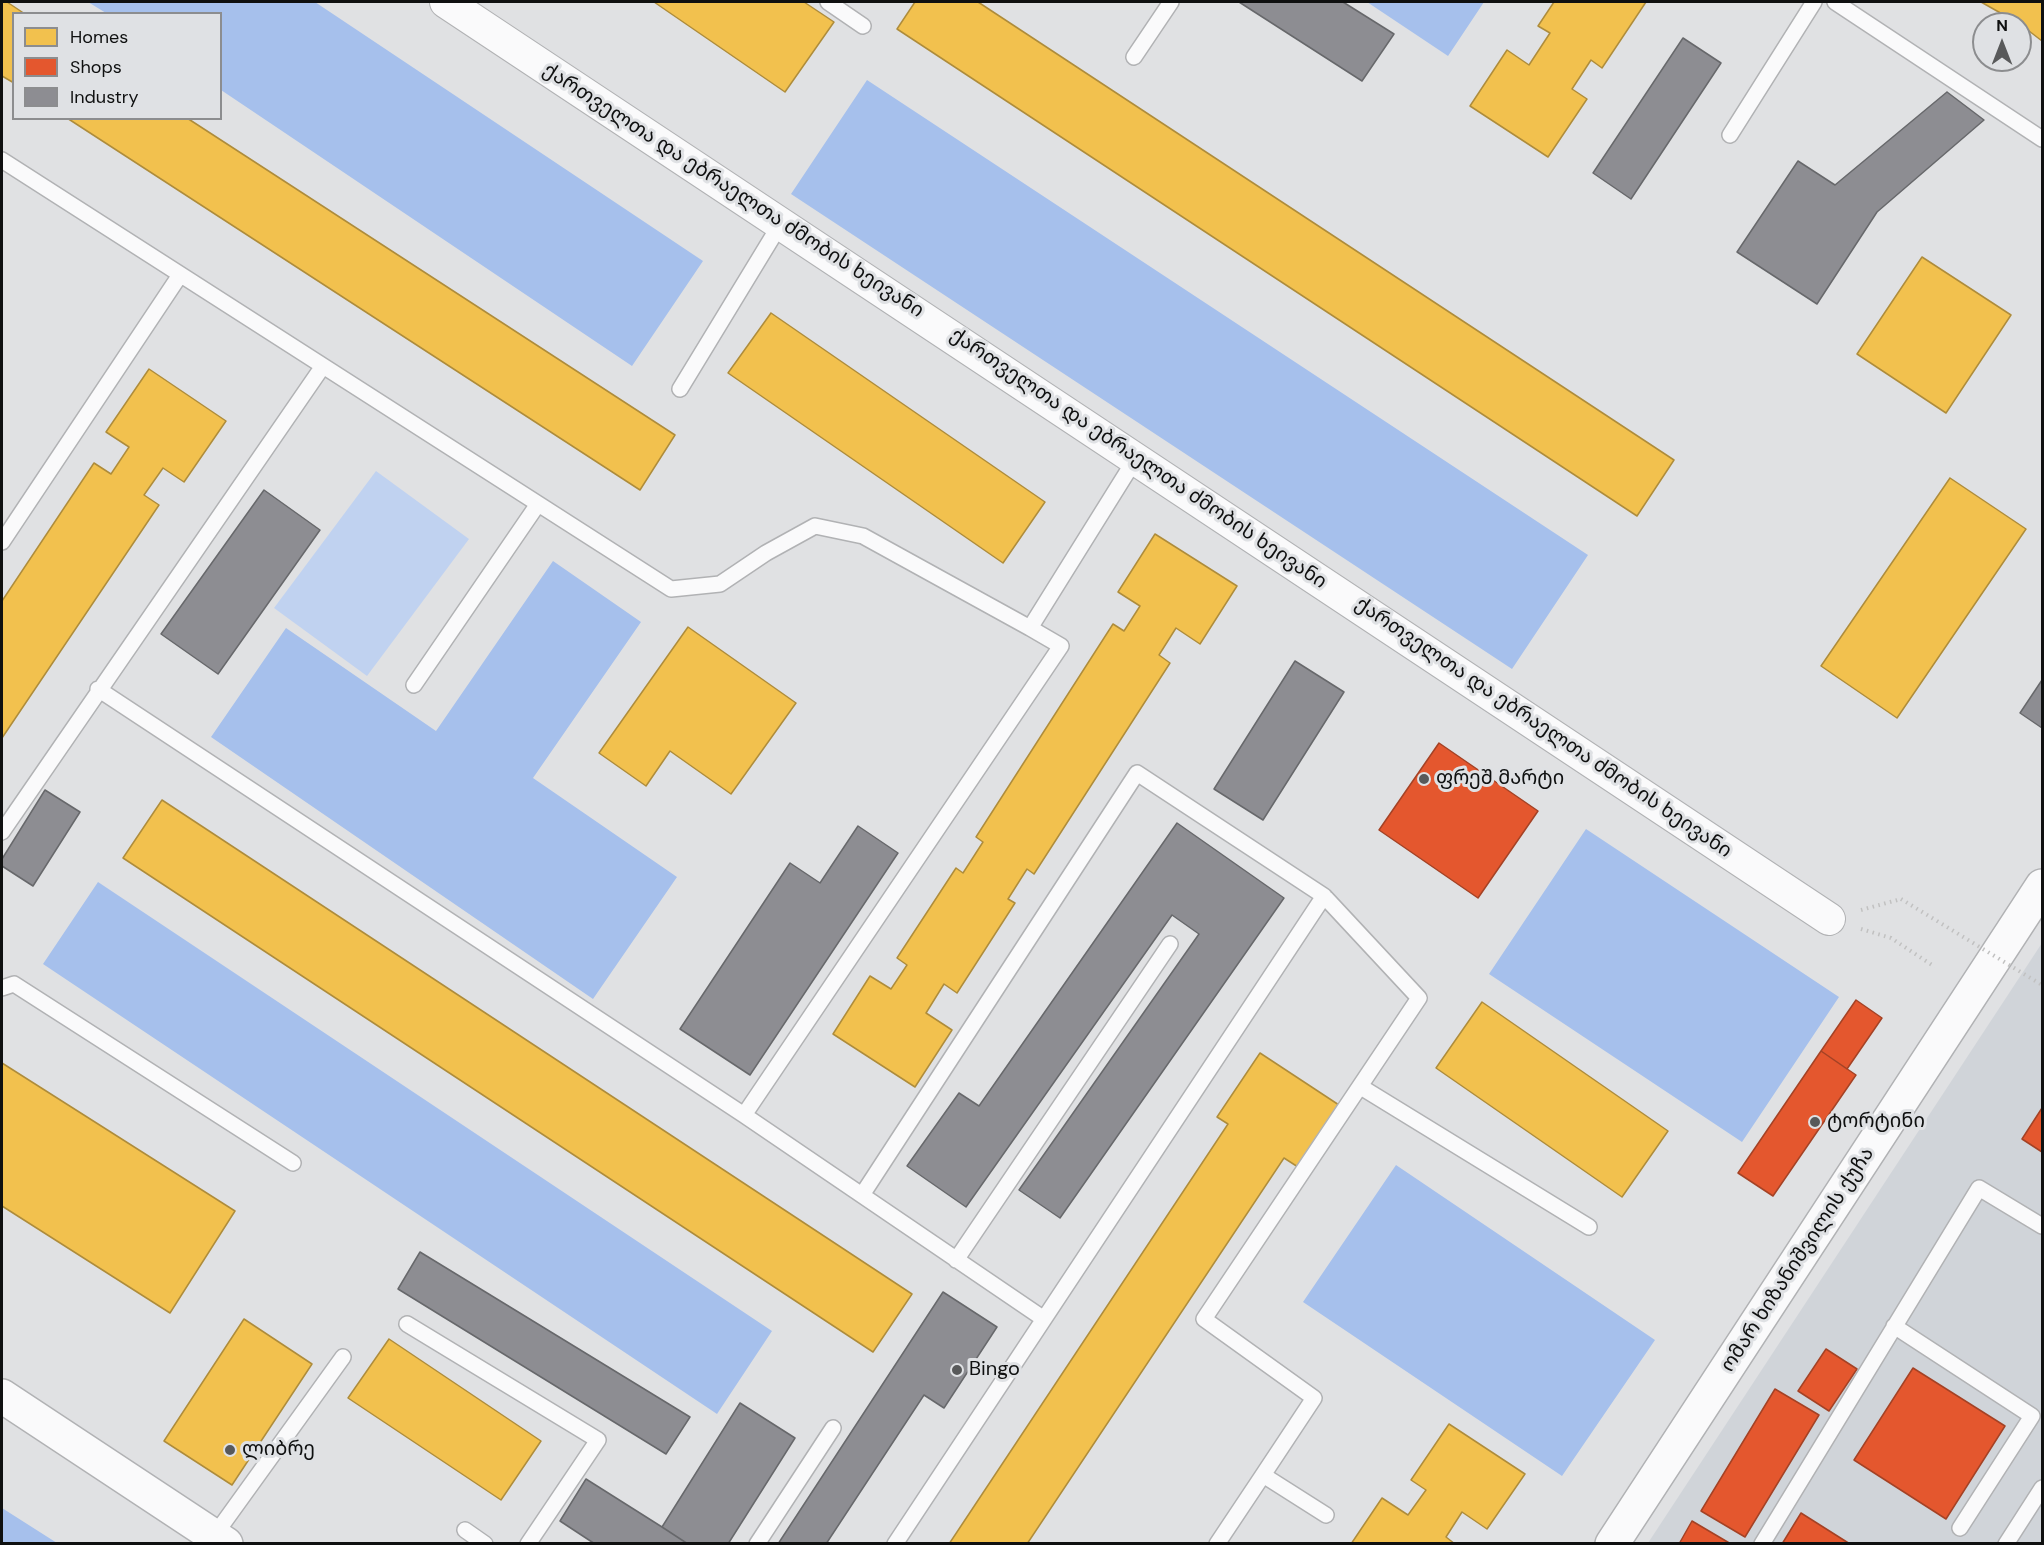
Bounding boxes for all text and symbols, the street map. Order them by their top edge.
legend [12,12,222,120]
north arrow [1972,12,2032,72]
text: N [1996,15,2008,36]
text: Homes [70,25,128,49]
text: Shops [70,55,122,79]
street label: ქართველთა და ებრაელთა ძმობის ხეივანი [538,59,928,323]
text: Industry [70,85,139,109]
street label: ქართველთა და ებრაელთა ძმობის ხეივანი [945,323,1331,595]
street label: ქართველთა და ებრაელთა ძმობის ხეივანი [1350,592,1736,864]
place label: ფრეშ მარტი [1436,767,1564,791]
marker: ფრეშ მარტი [1417,772,1431,786]
place label: ტორტინი [1827,1110,1925,1134]
marker: ტორტინი [1808,1115,1822,1129]
street label: ომარ ხიზანიშვილის ქუჩა [1716,1143,1880,1377]
place label: Bingo [969,1358,1020,1382]
marker: Bingo [950,1363,964,1377]
place label: ლიბრე [242,1438,315,1462]
marker: ლიბრე [223,1443,237,1457]

